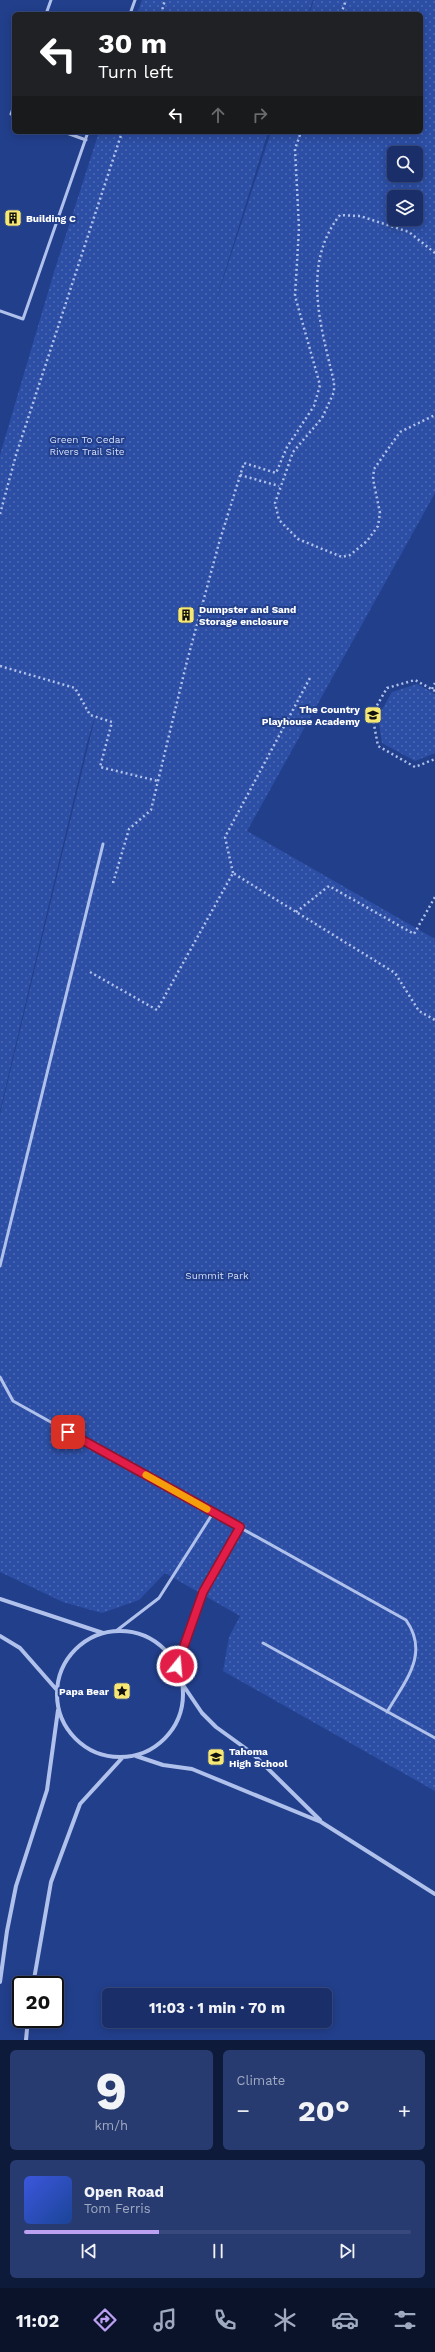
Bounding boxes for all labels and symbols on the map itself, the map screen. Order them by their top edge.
building icon: Building C [3,208,23,228]
place label: Building C [26,213,76,224]
park label: Green To Cedar Rivers Trail Site [49,434,125,457]
place label: Dumpster and Sand Storage enclosure [199,604,296,627]
building icon: Dumpster and Sand Storage enclosure [176,605,196,625]
place label: The Country Playhouse Academy [262,704,360,727]
school or university icon: The Country Playhouse Academy [363,705,383,725]
park label: Summit Park [185,1270,249,1281]
pin [51,1415,85,1449]
position arrow [156,1645,198,1687]
place icon: Papa Bear [112,1681,132,1701]
place label: Papa Bear [59,1686,110,1697]
place label: Tahoma High School [229,1746,288,1769]
school or university icon: Tahoma High School [206,1747,226,1767]
speed limit sign: 20 [12,1976,64,2028]

